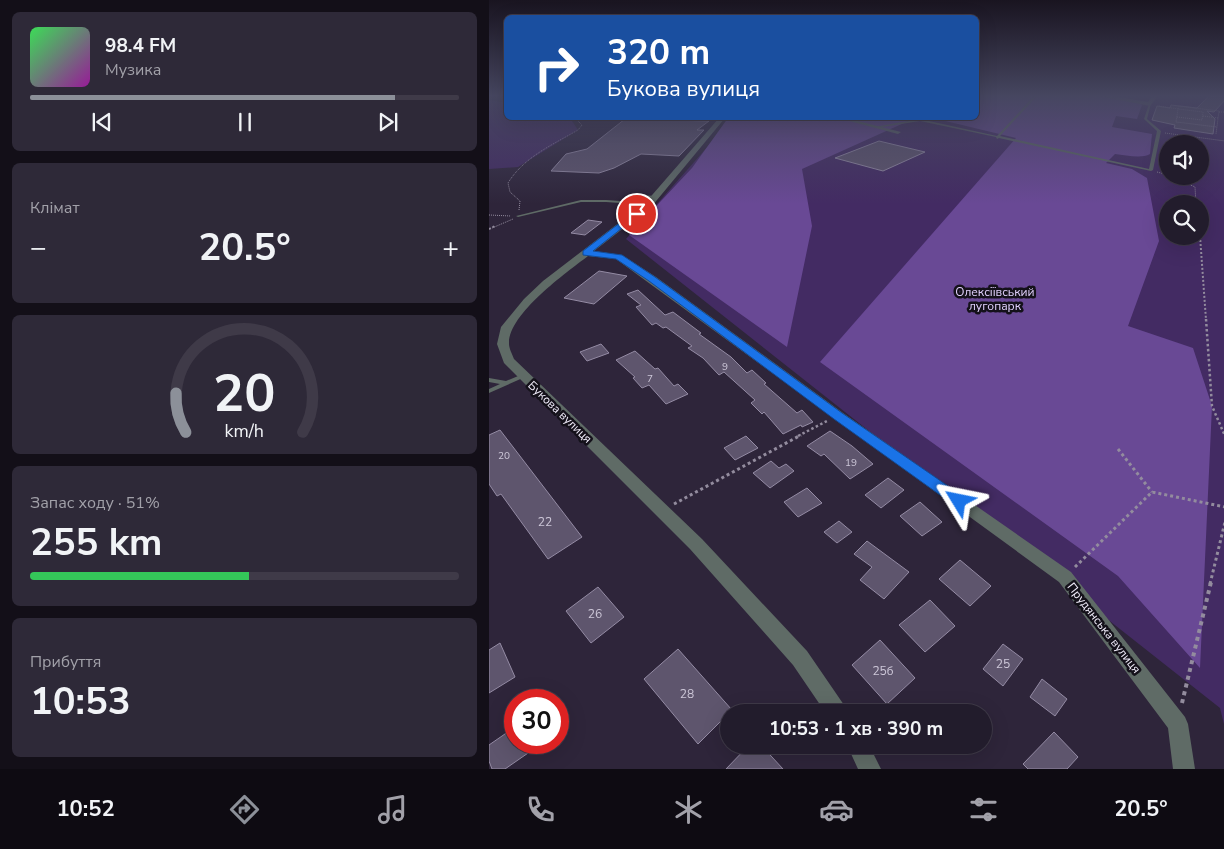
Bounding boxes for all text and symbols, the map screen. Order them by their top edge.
text: 320 m [607,29,710,76]
text: 98.4 FM [105,33,176,59]
icon: right [524,35,589,100]
text: Музика [105,59,161,81]
text: Букова вулиця [607,74,760,104]
icon: previous [88,108,116,136]
icon: pause [231,108,259,136]
icon: next [374,108,402,136]
map controls [1159,135,1209,245]
button: sound [1159,135,1209,185]
pin [616,193,658,235]
button: search [1159,195,1209,245]
text: Клімат [30,197,80,219]
icon: arrive [623,200,651,228]
text: 20.5° [198,222,291,273]
text: − [30,229,47,267]
text: + [442,229,459,267]
park label: Олексіївський лугопарк [955,284,1035,314]
text: 20 [213,358,276,429]
house number: 9 [722,360,728,374]
house number: 7 [647,372,653,386]
street label: Букова вулиця [524,377,596,447]
text: km/h [225,419,264,443]
house number: 20 [498,449,510,463]
house number: 19 [845,456,857,470]
position arrow [932,474,984,526]
text: Запас ходу · 51% [30,492,160,514]
house number: 22 [538,514,552,530]
text: 255 km [30,517,162,568]
street label: Прудянська вулиця [1064,579,1144,677]
house number: 26 [588,606,602,622]
text: Прибуття [30,651,101,673]
house number: 25 [996,656,1010,672]
house number: 25б [872,663,894,679]
text: 10:53 [30,676,131,727]
house number: 28 [680,686,694,702]
speed limit sign: 30 [504,689,569,754]
text: 10:53 · 1 хв · 390 m [769,716,943,742]
icon: directions [227,792,262,827]
icon: music [375,792,410,827]
icon: phone [523,792,558,827]
icon: climate [671,792,706,827]
icon: car [819,792,854,827]
icon: filters [966,792,1001,827]
text: 10:52 [56,794,115,824]
text: 20.5° [1114,794,1168,824]

